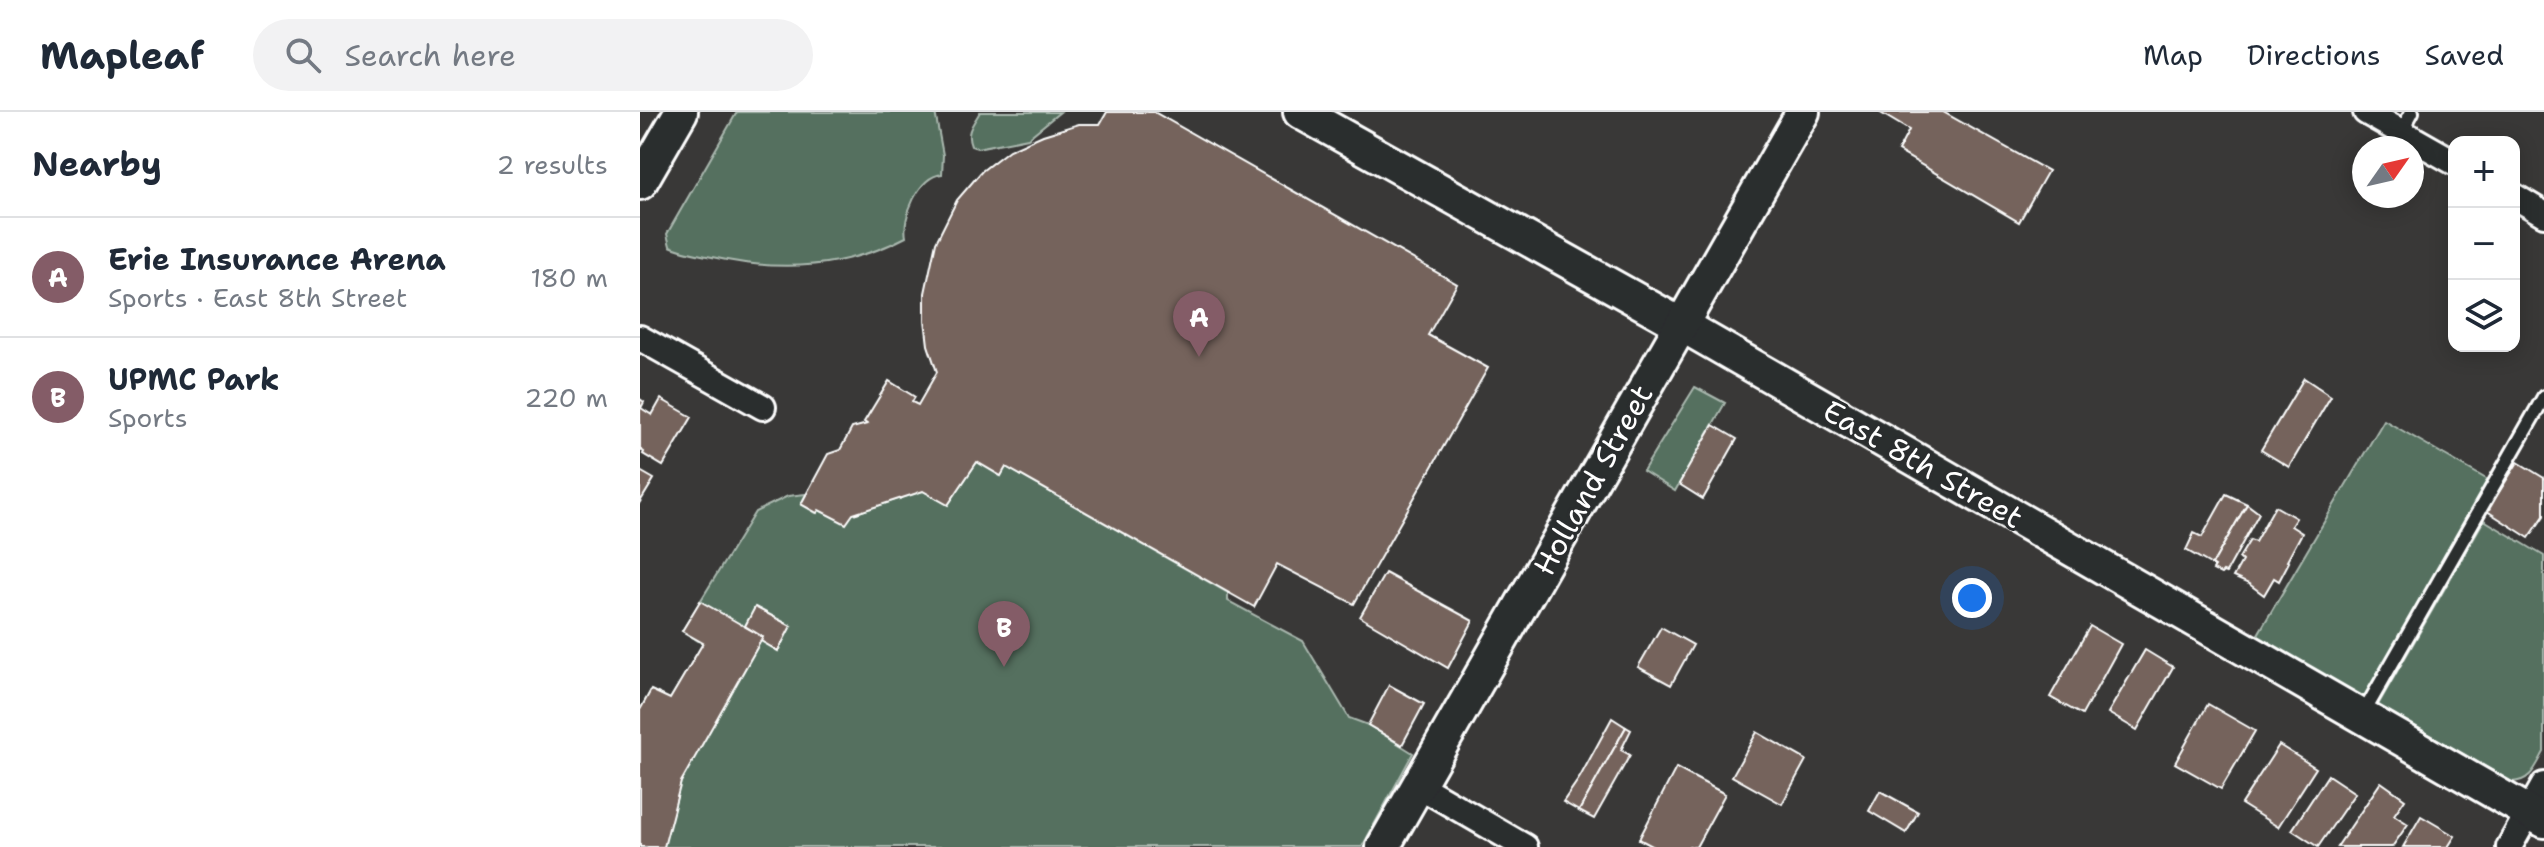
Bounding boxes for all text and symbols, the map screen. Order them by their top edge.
search box [253,19,813,91]
text: Mapleaf [40,30,205,81]
icon: search [281,33,325,77]
text: Search here [345,35,516,76]
text: Map [2143,36,2203,74]
text: Directions [2247,36,2381,74]
text: Saved [2425,36,2504,74]
north arrow [2352,136,2424,208]
map controls [2448,136,2520,352]
button: + [2448,136,2520,208]
text: Nearby [32,141,162,187]
text: 2 results [496,147,608,182]
button: − [2448,208,2520,280]
text: Erie Insurance Arena [108,239,446,280]
text: A [48,260,68,295]
text: 180 m [530,260,608,295]
text: Sports · East 8th Street [108,280,407,315]
button: layers [2448,280,2520,352]
pin: A [1173,291,1225,357]
text: UPMC Park [108,359,280,400]
street label: Holland Street [1524,377,1662,583]
text: B [50,380,66,415]
text: 220 m [524,380,608,415]
street label: East 8th Street [1815,390,2031,538]
text: Sports [108,400,188,435]
your location [1952,578,1992,618]
pin: B [978,601,1030,667]

